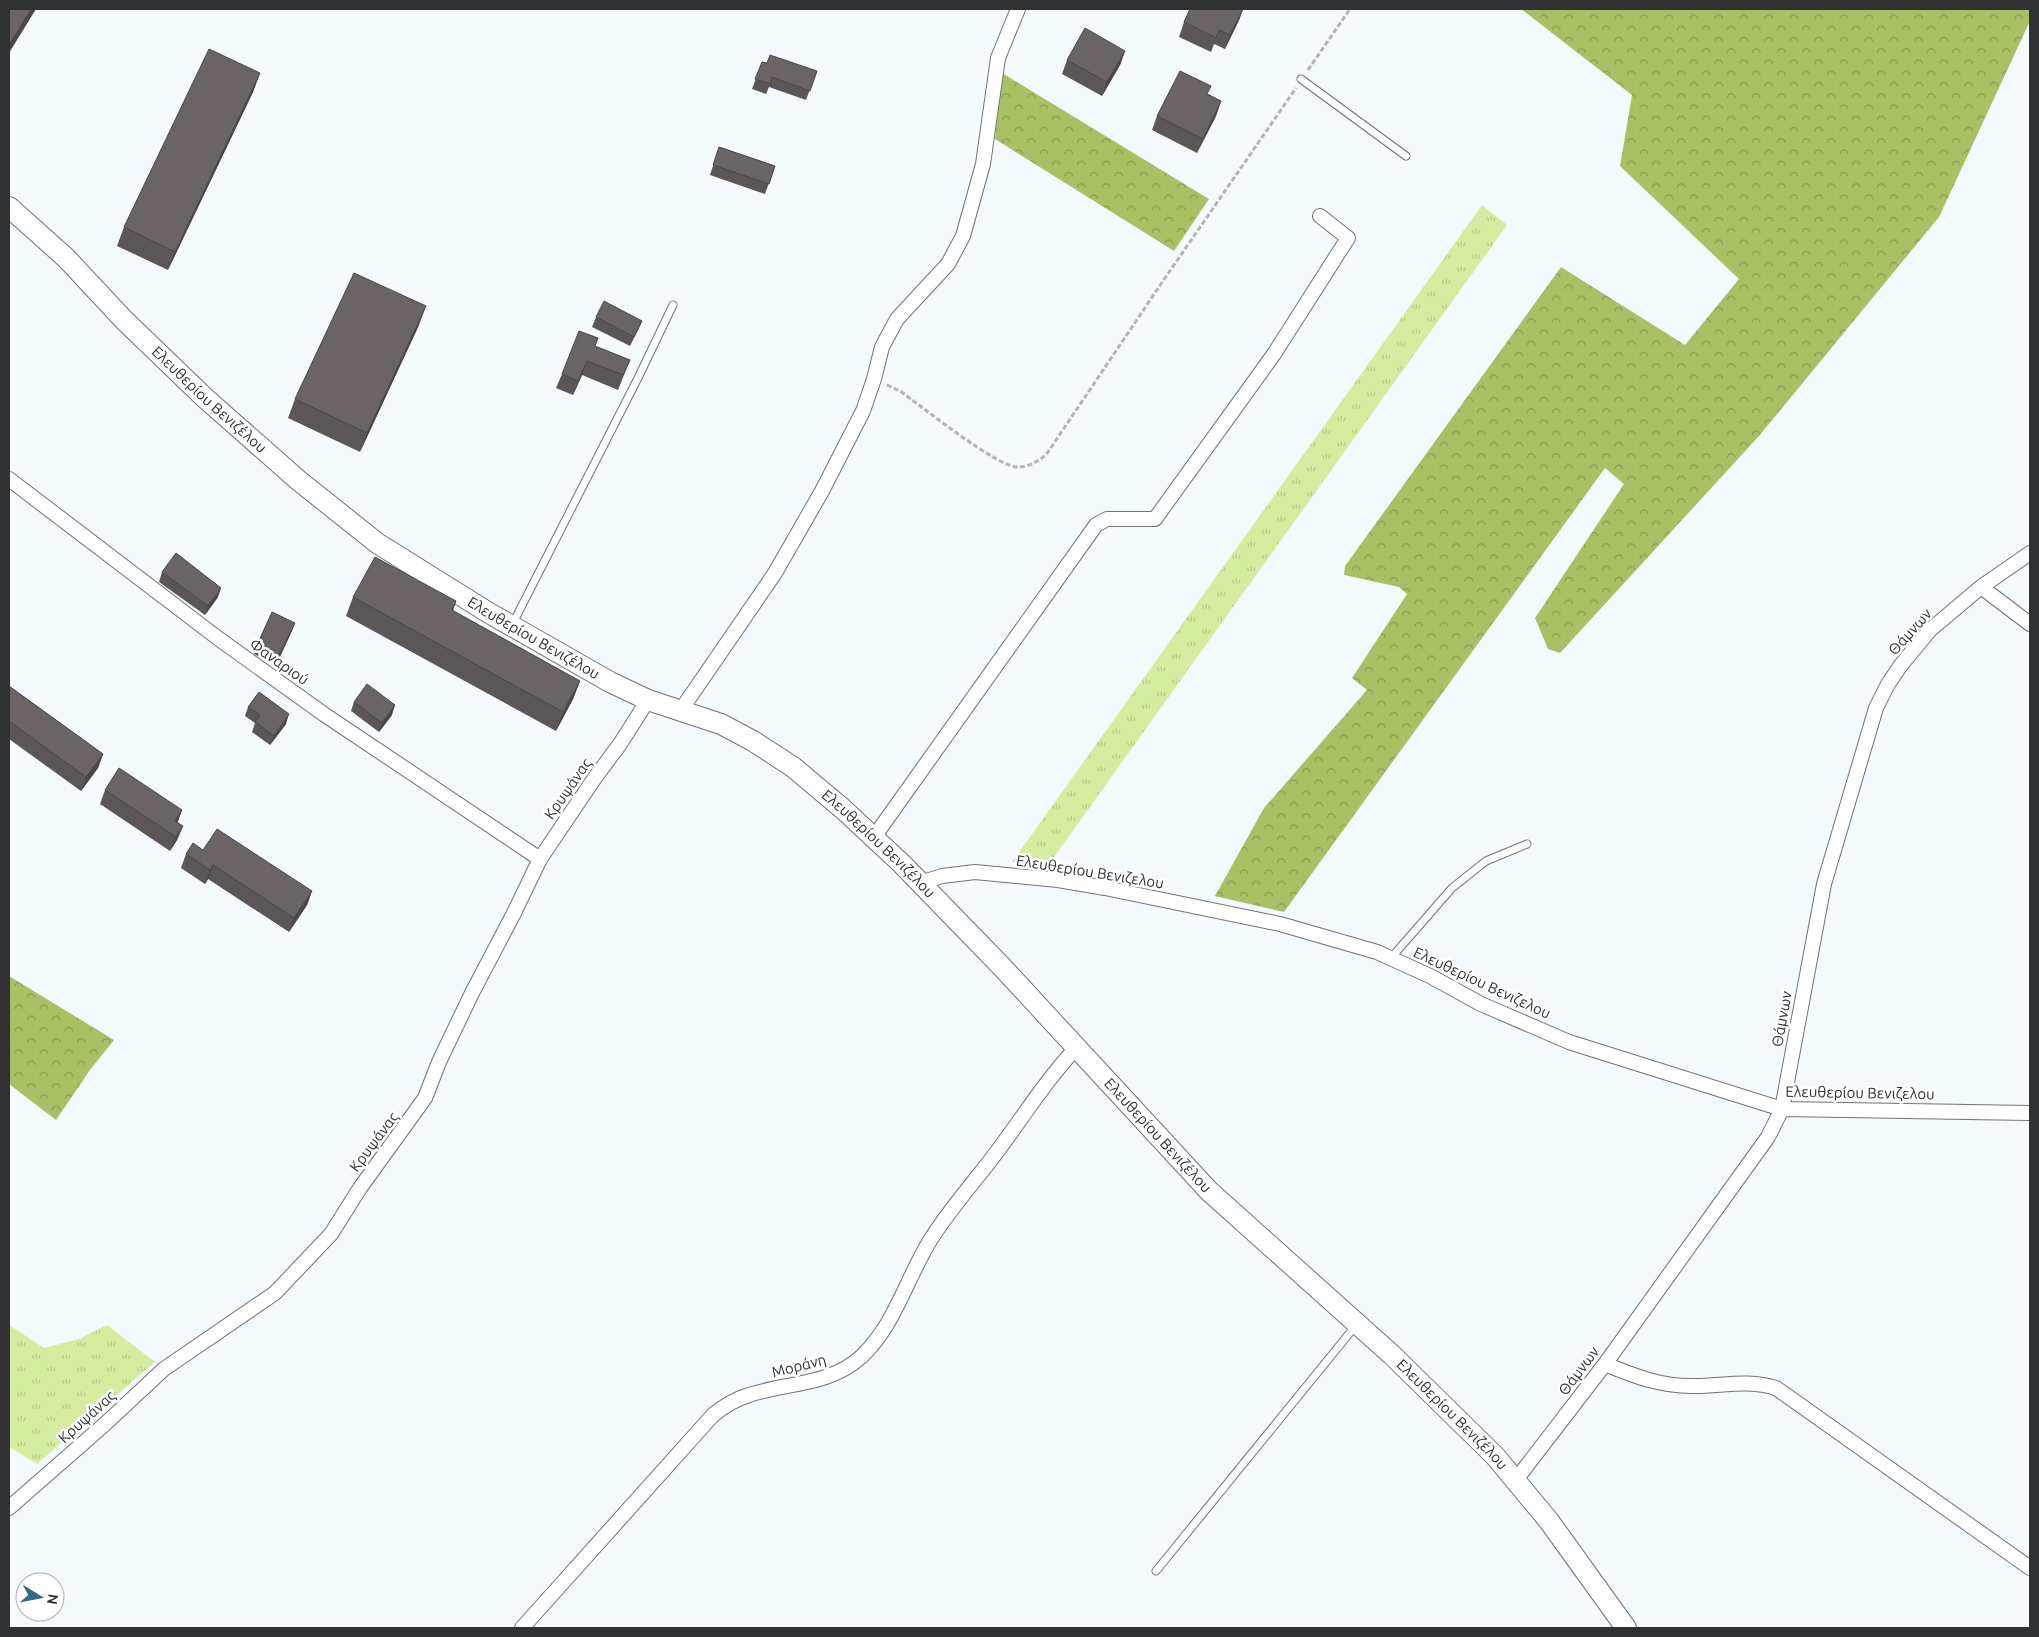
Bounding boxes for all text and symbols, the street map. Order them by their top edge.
street label: Ελευθερίου Βενιζέλου [149,343,270,456]
street label: Ελευθερίου Βενιζέλου [465,593,603,682]
street label: Θάμνων [1884,605,1935,658]
street label: Φαναριού [246,635,312,688]
street label: Κρυψάνας [541,755,595,822]
street label: Ελευθερίου Βενιζέλου [819,786,939,901]
street label: Ελευθερίου Βενιζελου [1015,851,1165,892]
street label: Ελευθερίου Βενιζελου [1411,943,1553,1022]
street label: Θάμνων [1768,990,1795,1048]
street label: Ελευθερίου Βενιζέλου [1101,1074,1215,1196]
street label: Ελευθερίου Βενιζελου [1785,1083,1935,1102]
street label: Κρυψάνας [346,1108,402,1175]
street label: Θάμνων [1555,1343,1602,1398]
street label: Μοράνη [770,1351,828,1380]
street label: Ελευθερίου Βενιζέλου [1394,1356,1512,1473]
street label: Κρυψάνας [55,1387,119,1446]
north arrow [15,1572,65,1622]
text: N [44,1593,62,1606]

